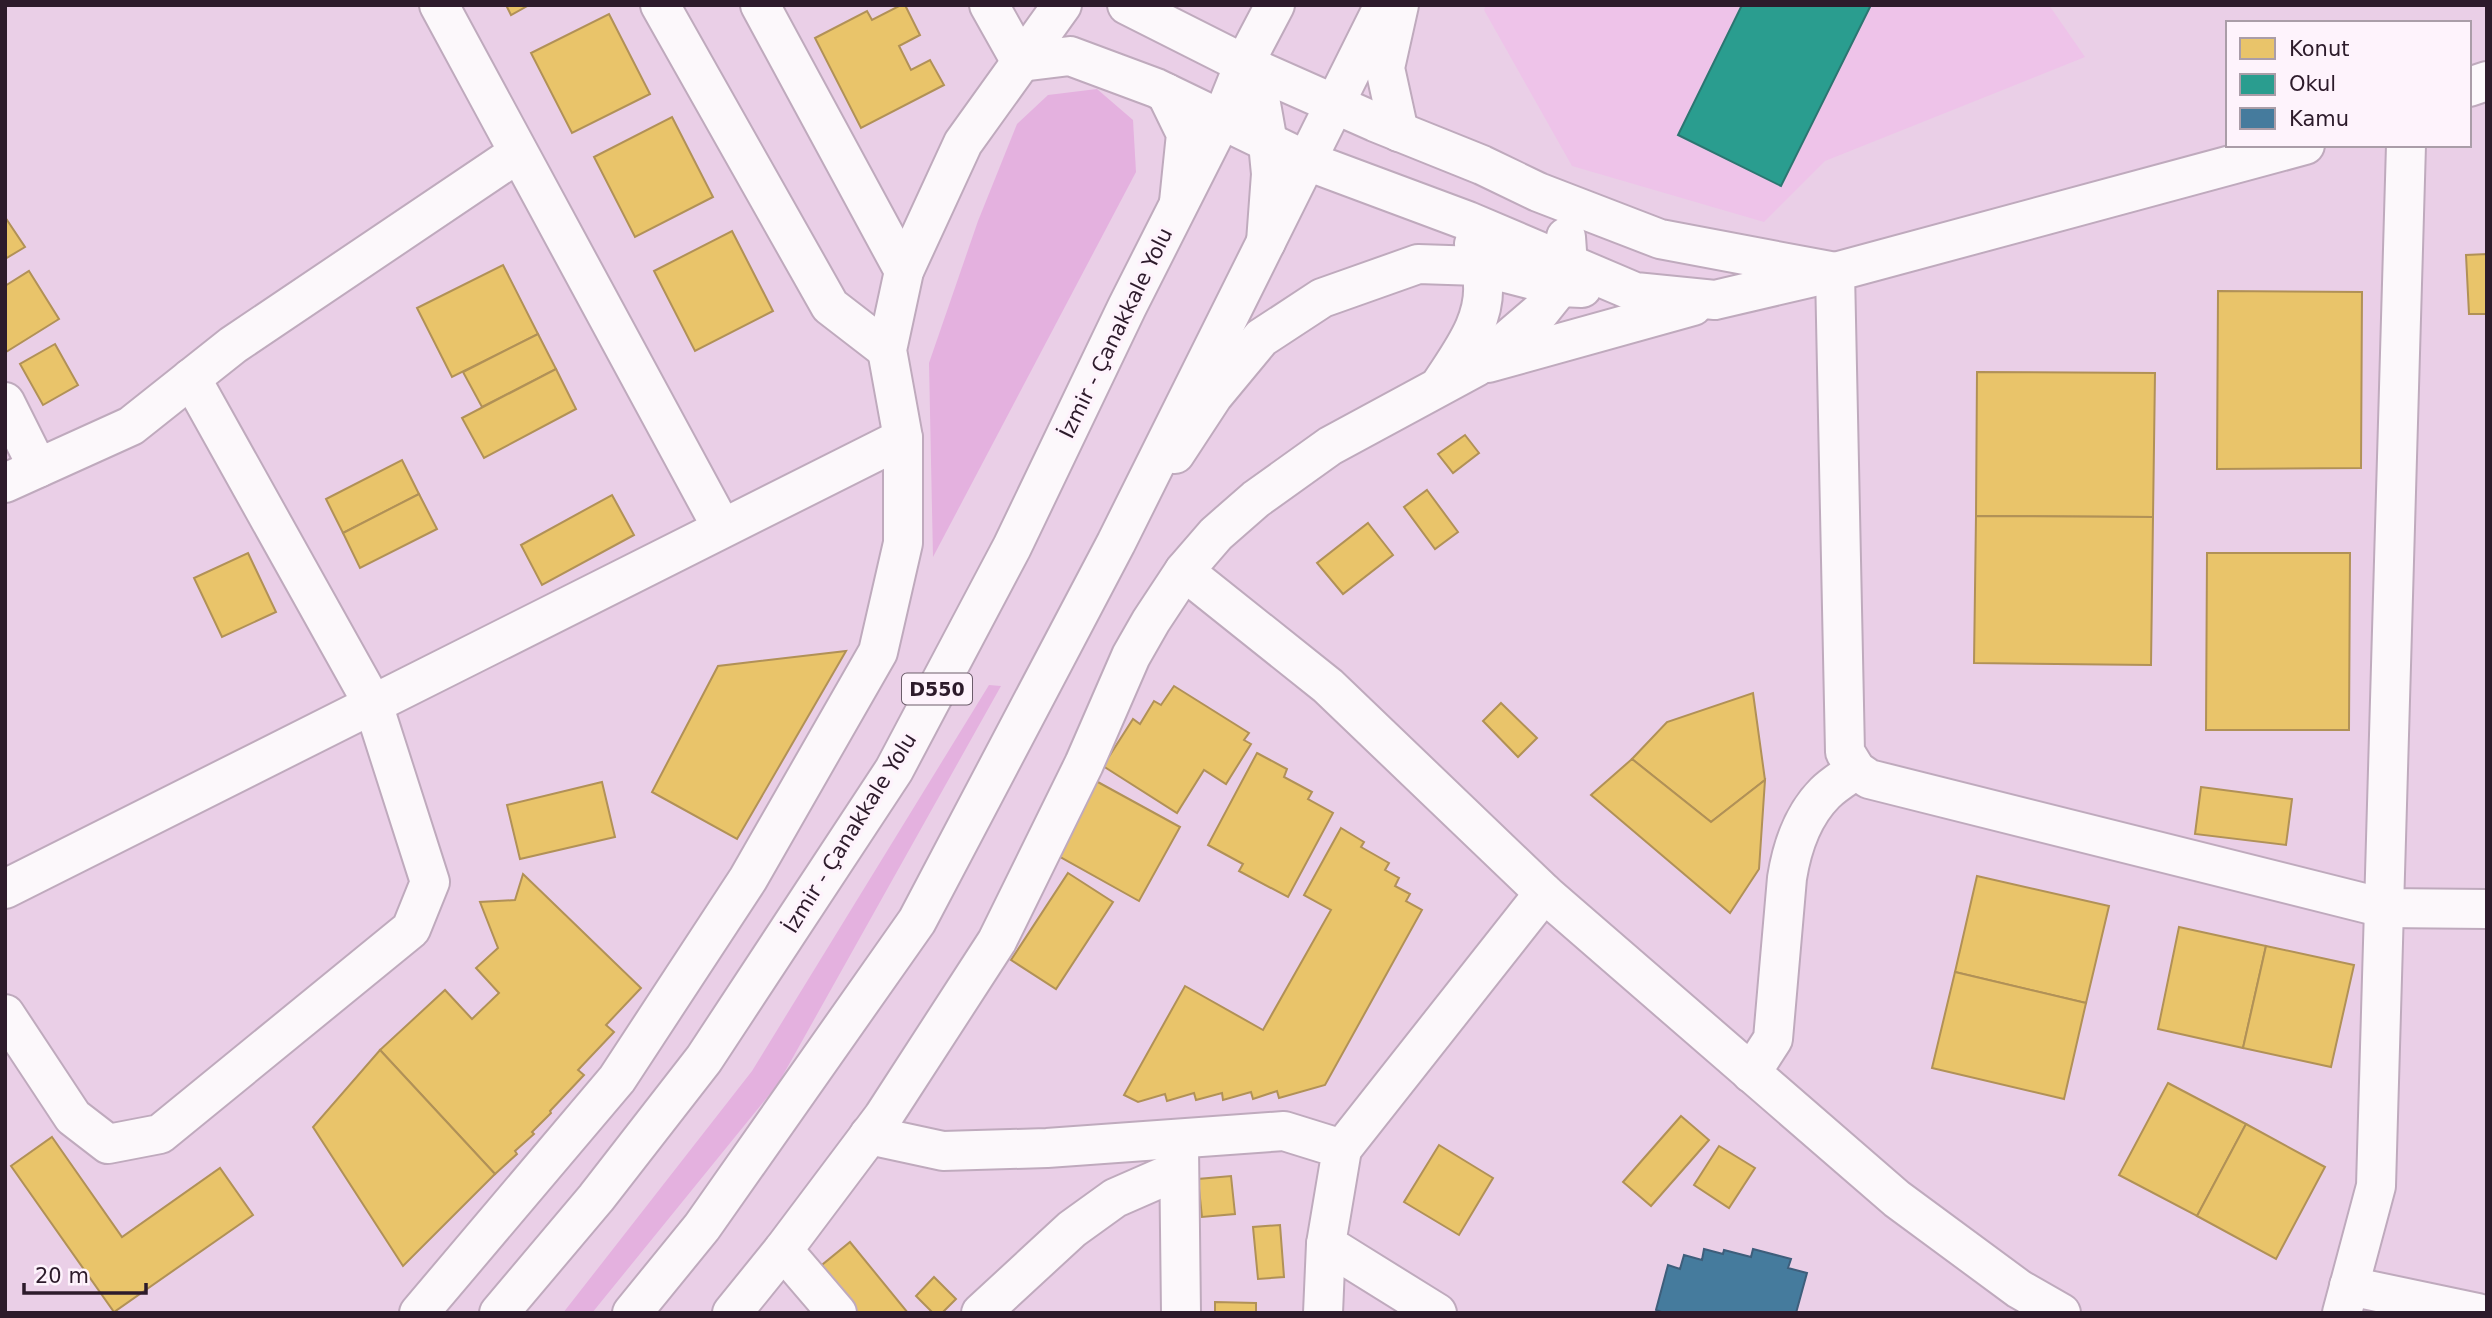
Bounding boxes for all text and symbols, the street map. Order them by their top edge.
legend [2226,21,2471,147]
text: Konut [2289,37,2349,61]
text: Okul [2289,72,2336,96]
text: Kamu [2289,107,2349,131]
street label: İzmir - Çanakkale Yolu [1054,223,1177,442]
road number: D550 [902,674,972,704]
street label: İzmir - Çanakkale Yolu [778,728,921,937]
scale bar [24,1252,147,1296]
text: 20 m [35,1264,89,1288]

